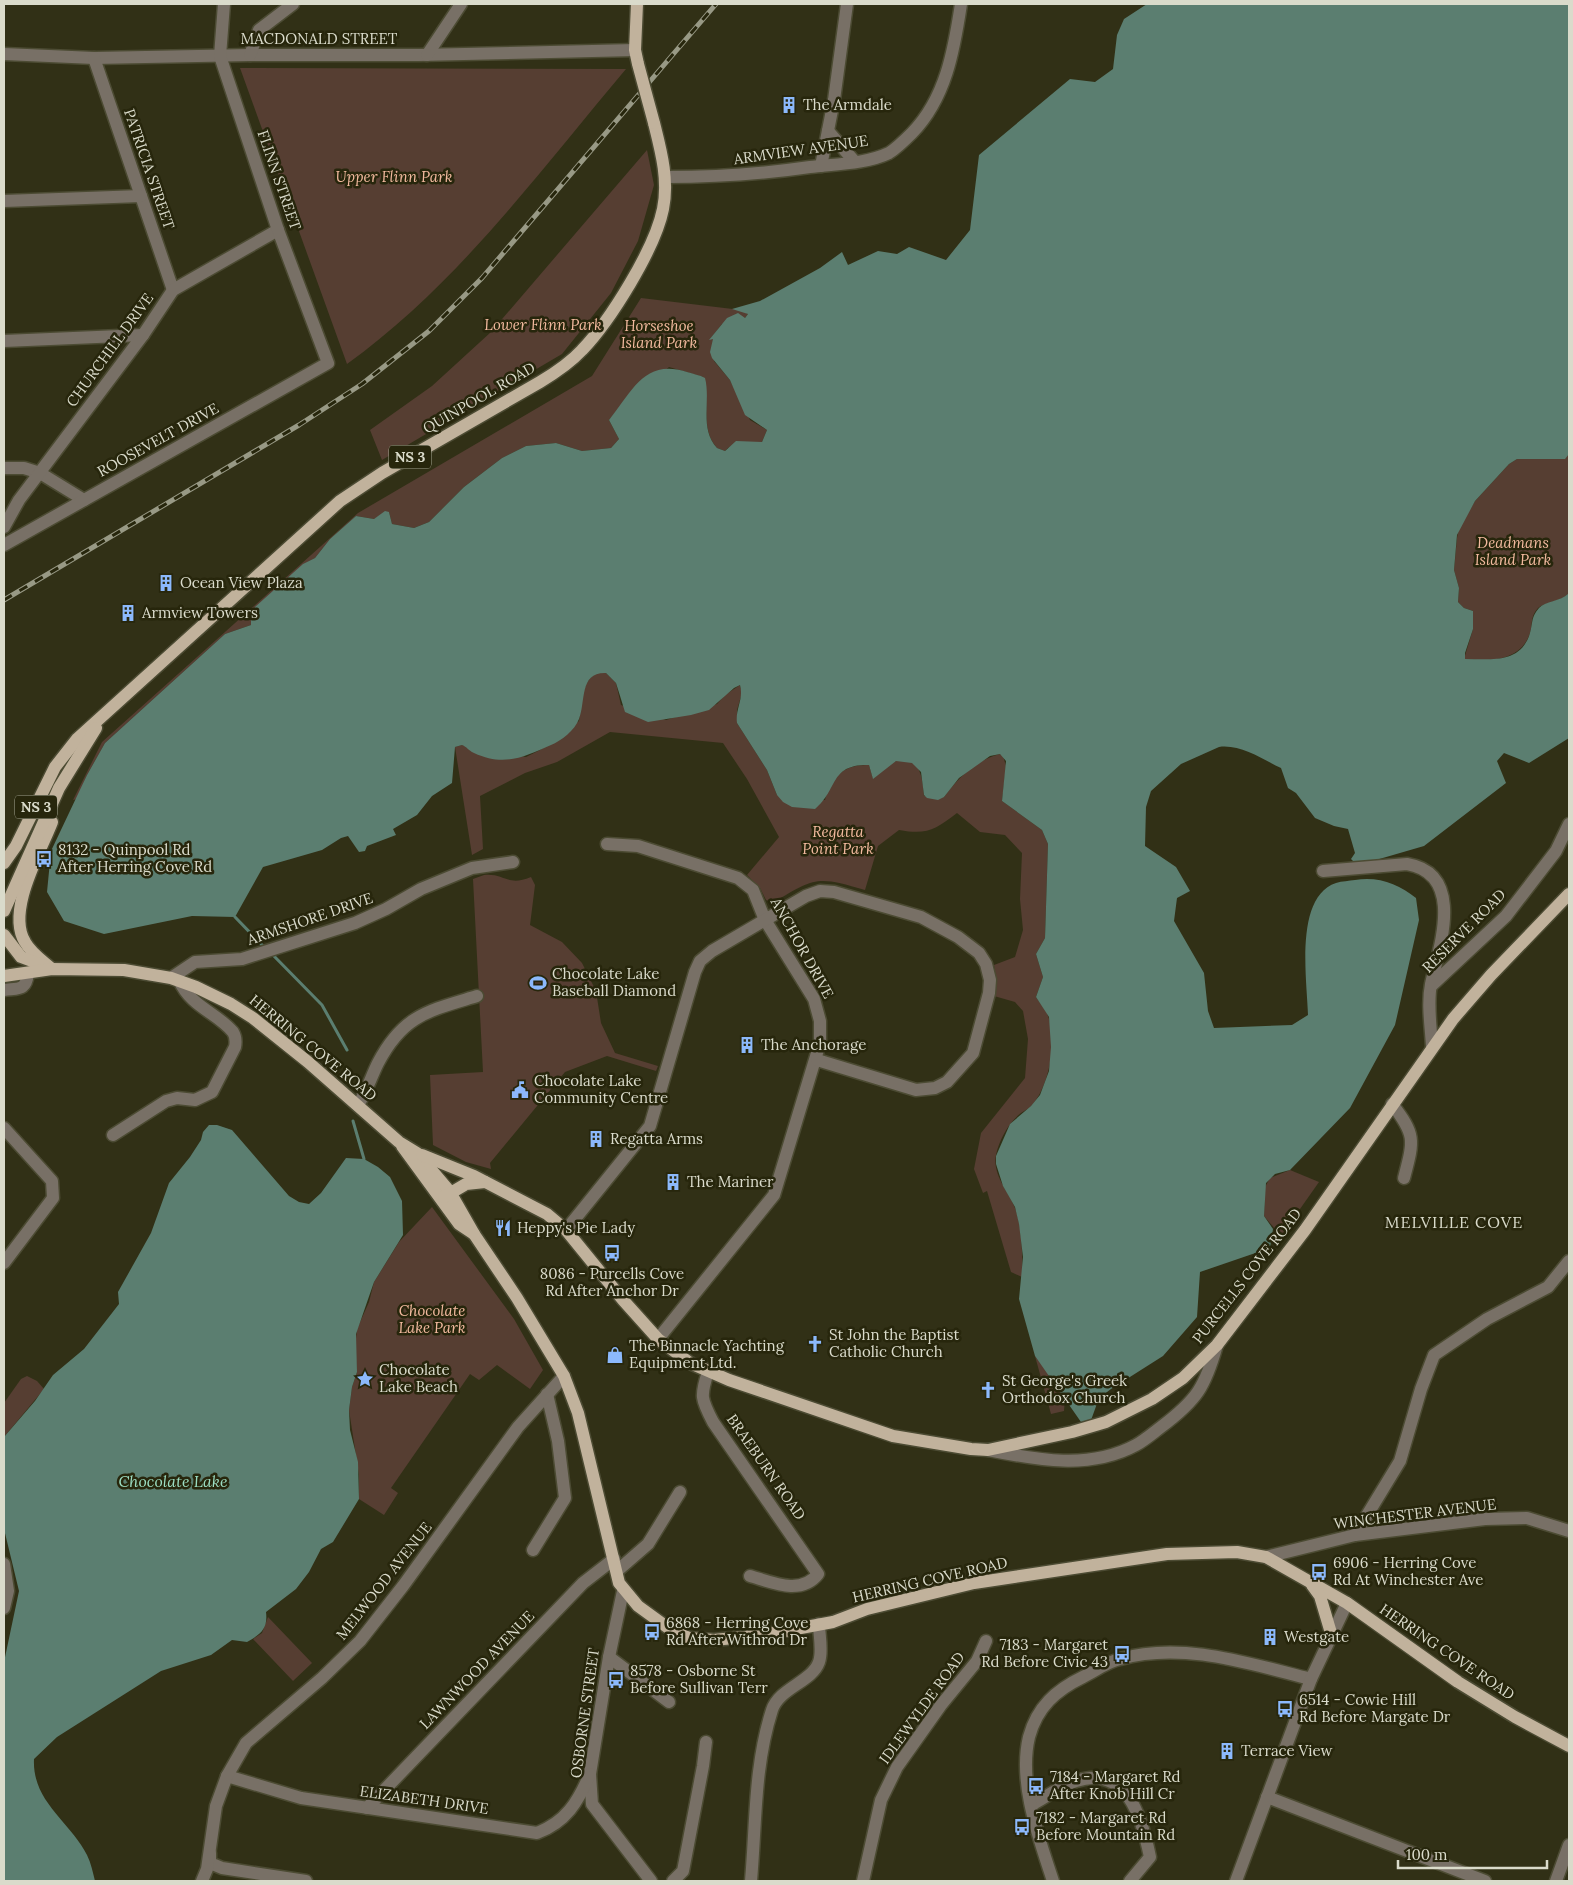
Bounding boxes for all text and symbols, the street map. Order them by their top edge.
street label: MACDONALD STREET [241,29,398,48]
building icon: The Armdale [779,95,799,115]
place label: The Armdale [803,95,892,114]
street label: PATRICIA STREET [120,106,179,232]
street label: FLINN STREET [253,127,306,233]
street label: ARMVIEW AVENUE [731,131,869,168]
park label: Upper Flinn Park [335,167,453,186]
street label: CHURCHILL DRIVE [62,289,157,410]
park label: Lower Flinn Park [484,315,602,334]
park label: Horseshoe Island Park [621,316,698,352]
street label: QUINPOOL ROAD [419,358,538,437]
street label: ROOSEVELT DRIVE [94,398,222,481]
road number: NS 3 [389,446,431,468]
park label: Deadmans Island Park [1475,533,1552,569]
building icon: Ocean View Plaza [156,573,176,593]
place label: Ocean View Plaza [180,573,303,592]
building icon: Armview Towers [118,603,138,623]
place label: Armview Towers [141,603,258,622]
road number: NS 3 [15,796,57,819]
park label: Regatta Point Park [802,822,874,858]
place label: 8132 - Quinpool Rd After Herring Cove Rd [57,840,212,876]
bus stop icon: 8132 - Quinpool Rd After Herring Cove Rd [34,849,54,869]
street label: RESERVE ROAD [1418,885,1510,977]
street label: ARMSHORE DRIVE [244,888,375,949]
street label: ANCHOR DRIVE [766,893,838,1002]
place label: Chocolate Lake Baseball Diamond [552,964,676,1000]
sports icon: Chocolate Lake Baseball Diamond [528,973,548,993]
street label: HERRING COVE ROAD [246,990,381,1105]
building icon: The Anchorage [737,1035,757,1055]
place label: The Anchorage [761,1035,866,1054]
place label: Chocolate Lake Community Centre [534,1071,668,1107]
public building icon: Chocolate Lake Community Centre [510,1080,530,1100]
building icon: Regatta Arms [586,1129,606,1149]
place label: Regatta Arms [610,1129,703,1148]
building icon: The Mariner [663,1172,683,1192]
place label: The Mariner [687,1172,774,1191]
street label: PURCELLS COVE ROAD [1188,1204,1305,1347]
district label: MELVILLE COVE [1385,1212,1523,1232]
restaurant icon: Heppy's Pie Lady [493,1218,513,1238]
place label: Heppy's Pie Lady [517,1218,635,1237]
bus stop icon: 8086 - Purcells Cove Rd After Anchor Dr [602,1243,622,1263]
place label: 8086 - Purcells Cove Rd After Anchor Dr [540,1264,684,1300]
park label: Chocolate Lake Park [398,1301,466,1337]
place label: St John the Baptist Catholic Church [829,1325,959,1361]
church icon: St John the Baptist Catholic Church [805,1334,825,1354]
place label: The Binnacle Yachting Equipment Ltd. [629,1336,785,1372]
shop icon: The Binnacle Yachting Equipment Ltd. [605,1345,625,1365]
place label: Chocolate Lake Beach [379,1360,458,1396]
place icon: Chocolate Lake Beach [355,1369,375,1389]
place label: St George's Greek Orthodox Church [1002,1371,1127,1407]
church icon: St George's Greek Orthodox Church [978,1380,998,1400]
street label: BRAEBURN ROAD [723,1410,810,1523]
water label: Chocolate Lake [118,1471,228,1491]
street label: WINCHESTER AVENUE [1333,1494,1497,1533]
street label: MELWOOD AVENUE [332,1518,436,1643]
street label: HERRING COVE ROAD [850,1552,1009,1607]
place label: 6906 - Herring Cove Rd At Winchester Ave [1333,1553,1483,1589]
bus stop icon: 6906 - Herring Cove Rd At Winchester Ave [1309,1562,1329,1582]
street label: HERRING COVE ROAD [1376,1599,1518,1704]
street label: LAWNWOOD AVENUE [415,1606,538,1733]
place label: 6868 - Herring Cove Rd After Withrod Dr [666,1613,808,1649]
bus stop icon: 6868 - Herring Cove Rd After Withrod Dr [642,1622,662,1642]
building icon: Westgate [1260,1627,1280,1647]
place label: Westgate [1284,1627,1349,1646]
place label: 7183 - Margaret Rd Before Civic 43 [981,1635,1108,1671]
bus stop icon: 7183 - Margaret Rd Before Civic 43 [1112,1644,1132,1664]
street label: OSBORNE STREET [566,1646,603,1779]
street label: IDLEWYLDE ROAD [875,1648,969,1767]
place label: 8578 - Osborne St Before Sullivan Terr [630,1661,768,1697]
bus stop icon: 8578 - Osborne St Before Sullivan Terr [606,1670,626,1690]
place label: 6514 - Cowie Hill Rd Before Margate Dr [1299,1690,1451,1726]
bus stop icon: 6514 - Cowie Hill Rd Before Margate Dr [1275,1699,1295,1719]
building icon: Terrace View [1217,1741,1237,1761]
place label: Terrace View [1241,1741,1332,1760]
place label: 7184 - Margaret Rd After Knob Hill Cr [1049,1767,1181,1803]
bus stop icon: 7184 - Margaret Rd After Knob Hill Cr [1026,1776,1046,1796]
street label: ELIZABETH DRIVE [358,1781,490,1818]
place label: 7182 - Margaret Rd Before Mountain Rd [1036,1808,1175,1844]
bus stop icon: 7182 - Margaret Rd Before Mountain Rd [1012,1817,1032,1837]
scale bar [1398,1838,1547,1870]
text: 100 m [1406,1845,1447,1864]

